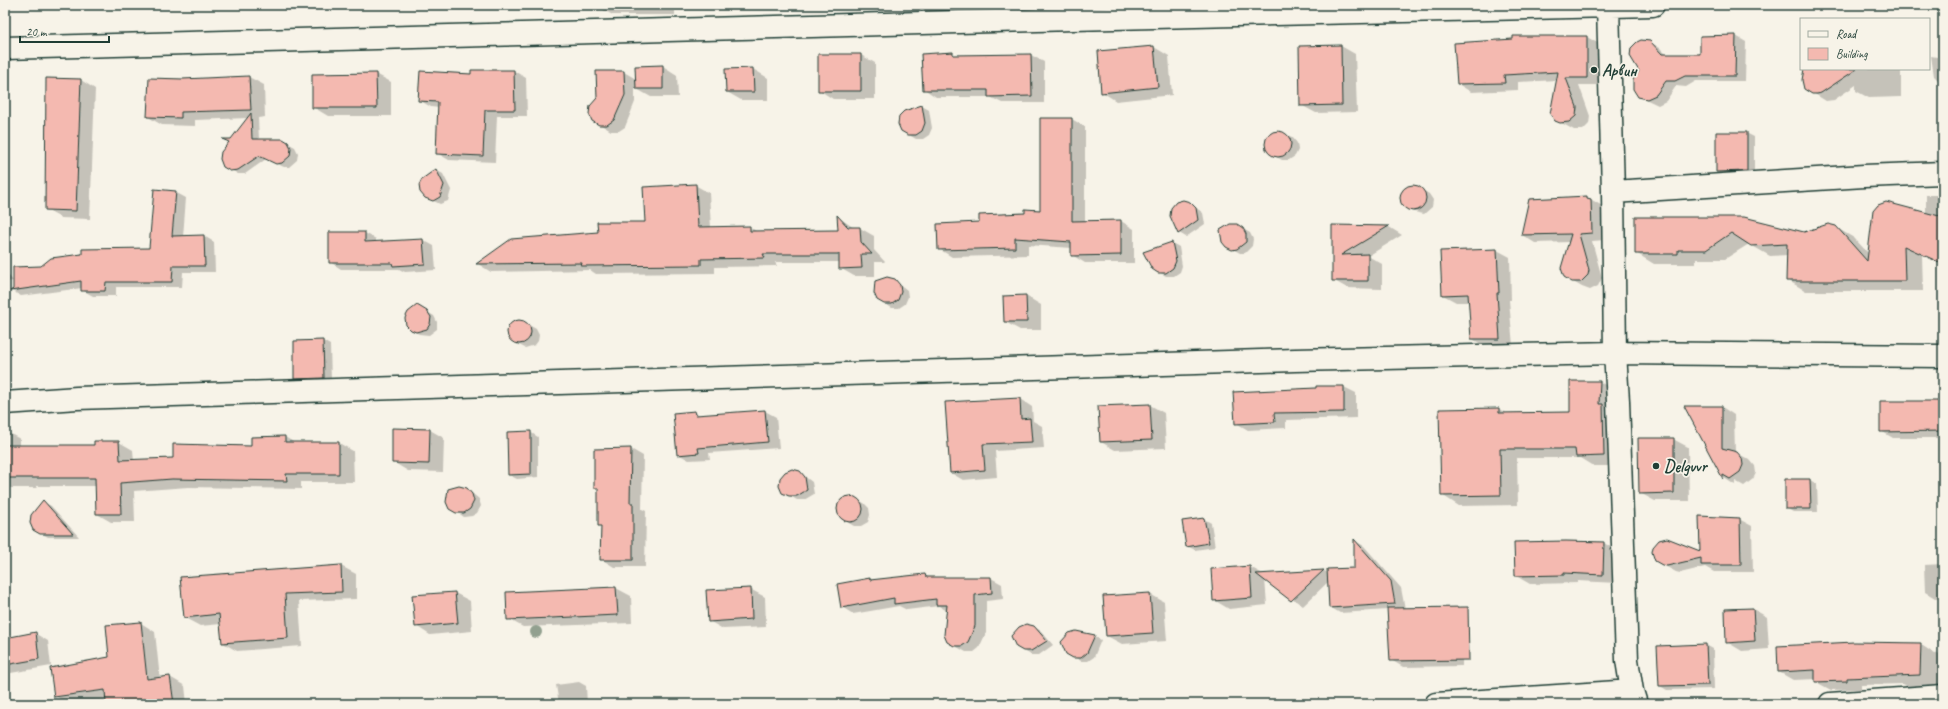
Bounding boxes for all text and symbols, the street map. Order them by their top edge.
scale bar [20,18,109,44]
legend [1800,18,1930,70]
text: 20 m [26,24,48,40]
text: Road [1836,26,1858,42]
text: Building [1836,46,1868,62]
place label: Арвин [1602,60,1638,81]
marker: Арвин [1589,65,1599,75]
place label: Delgvvr [1664,456,1708,477]
marker: Delgvvr [1651,461,1661,471]

